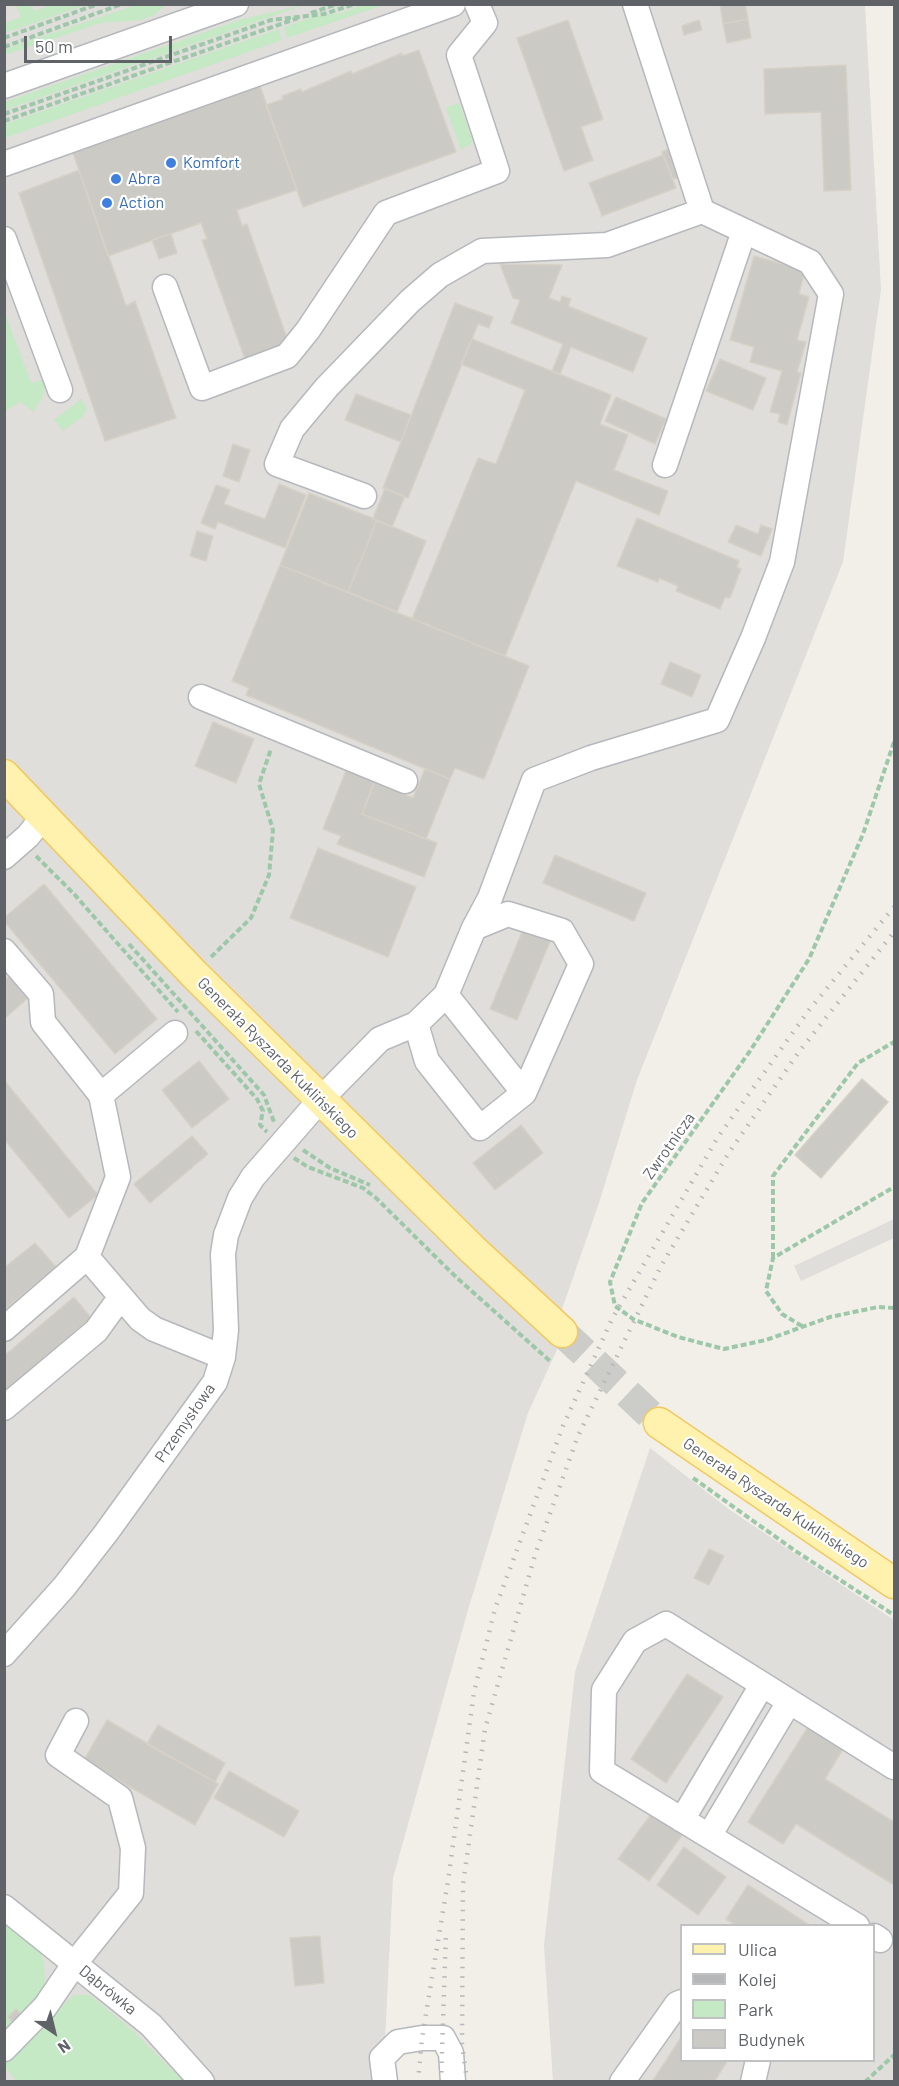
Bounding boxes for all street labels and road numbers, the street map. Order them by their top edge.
street label: Generała Ryszarda Kuklińskiego [193,973,363,1143]
street label: Zwrotnicza [639,1109,699,1183]
street label: Przemysłowa [151,1380,219,1466]
street label: Generała Ryszarda Kuklińskiego [679,1434,873,1572]
street label: Dąbrówka [75,1961,141,2019]

